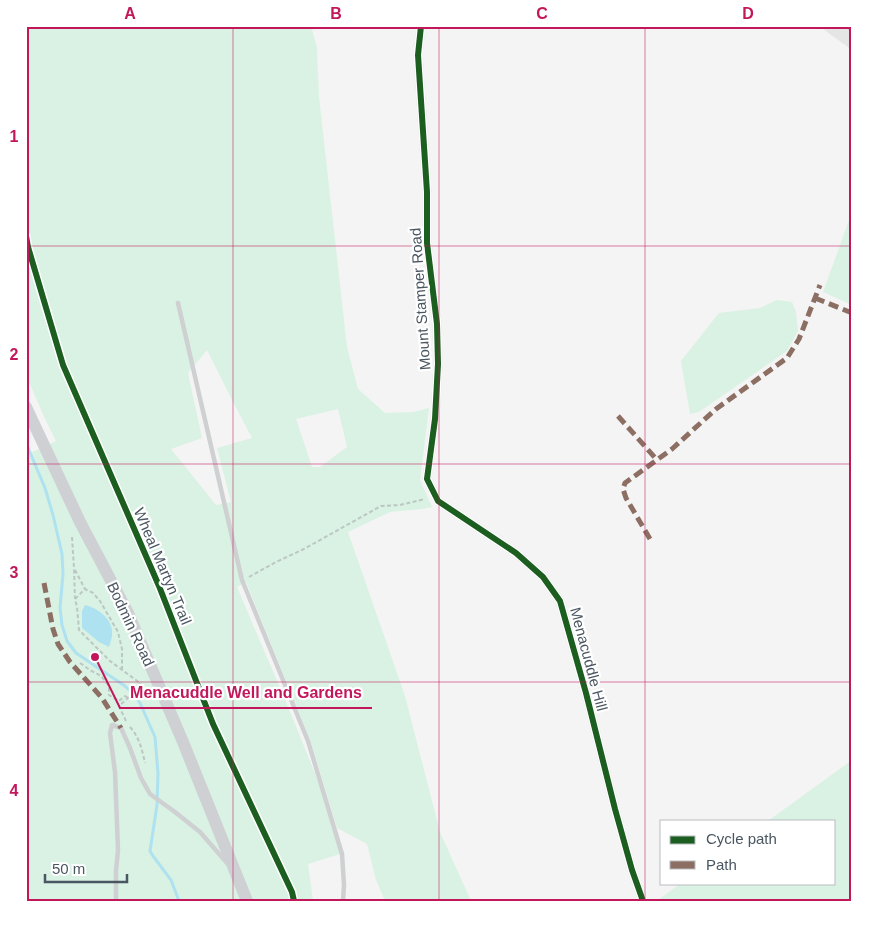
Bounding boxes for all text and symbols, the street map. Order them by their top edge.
text: A [124,5,136,22]
text: B [330,5,342,22]
text: C [536,5,548,22]
text: D [742,5,754,22]
text: 1 [10,128,19,145]
street label: Mount Stamper Road [407,227,433,371]
text: 2 [10,346,19,363]
street label: Wheal Martyn Trail [131,505,195,627]
text: 3 [10,564,19,581]
street label: Bodmin Road [104,579,158,669]
street label: Menacuddle Hill [567,605,611,713]
callout: Menacuddle Well and Gardens [120,677,372,708]
text: Menacuddle Well and Gardens [130,684,362,701]
text: 4 [10,782,19,799]
legend [660,820,836,884]
text: Cycle path [706,830,777,847]
scale bar [45,852,128,884]
text: Path [706,856,737,873]
text: 50 m [52,860,85,877]

